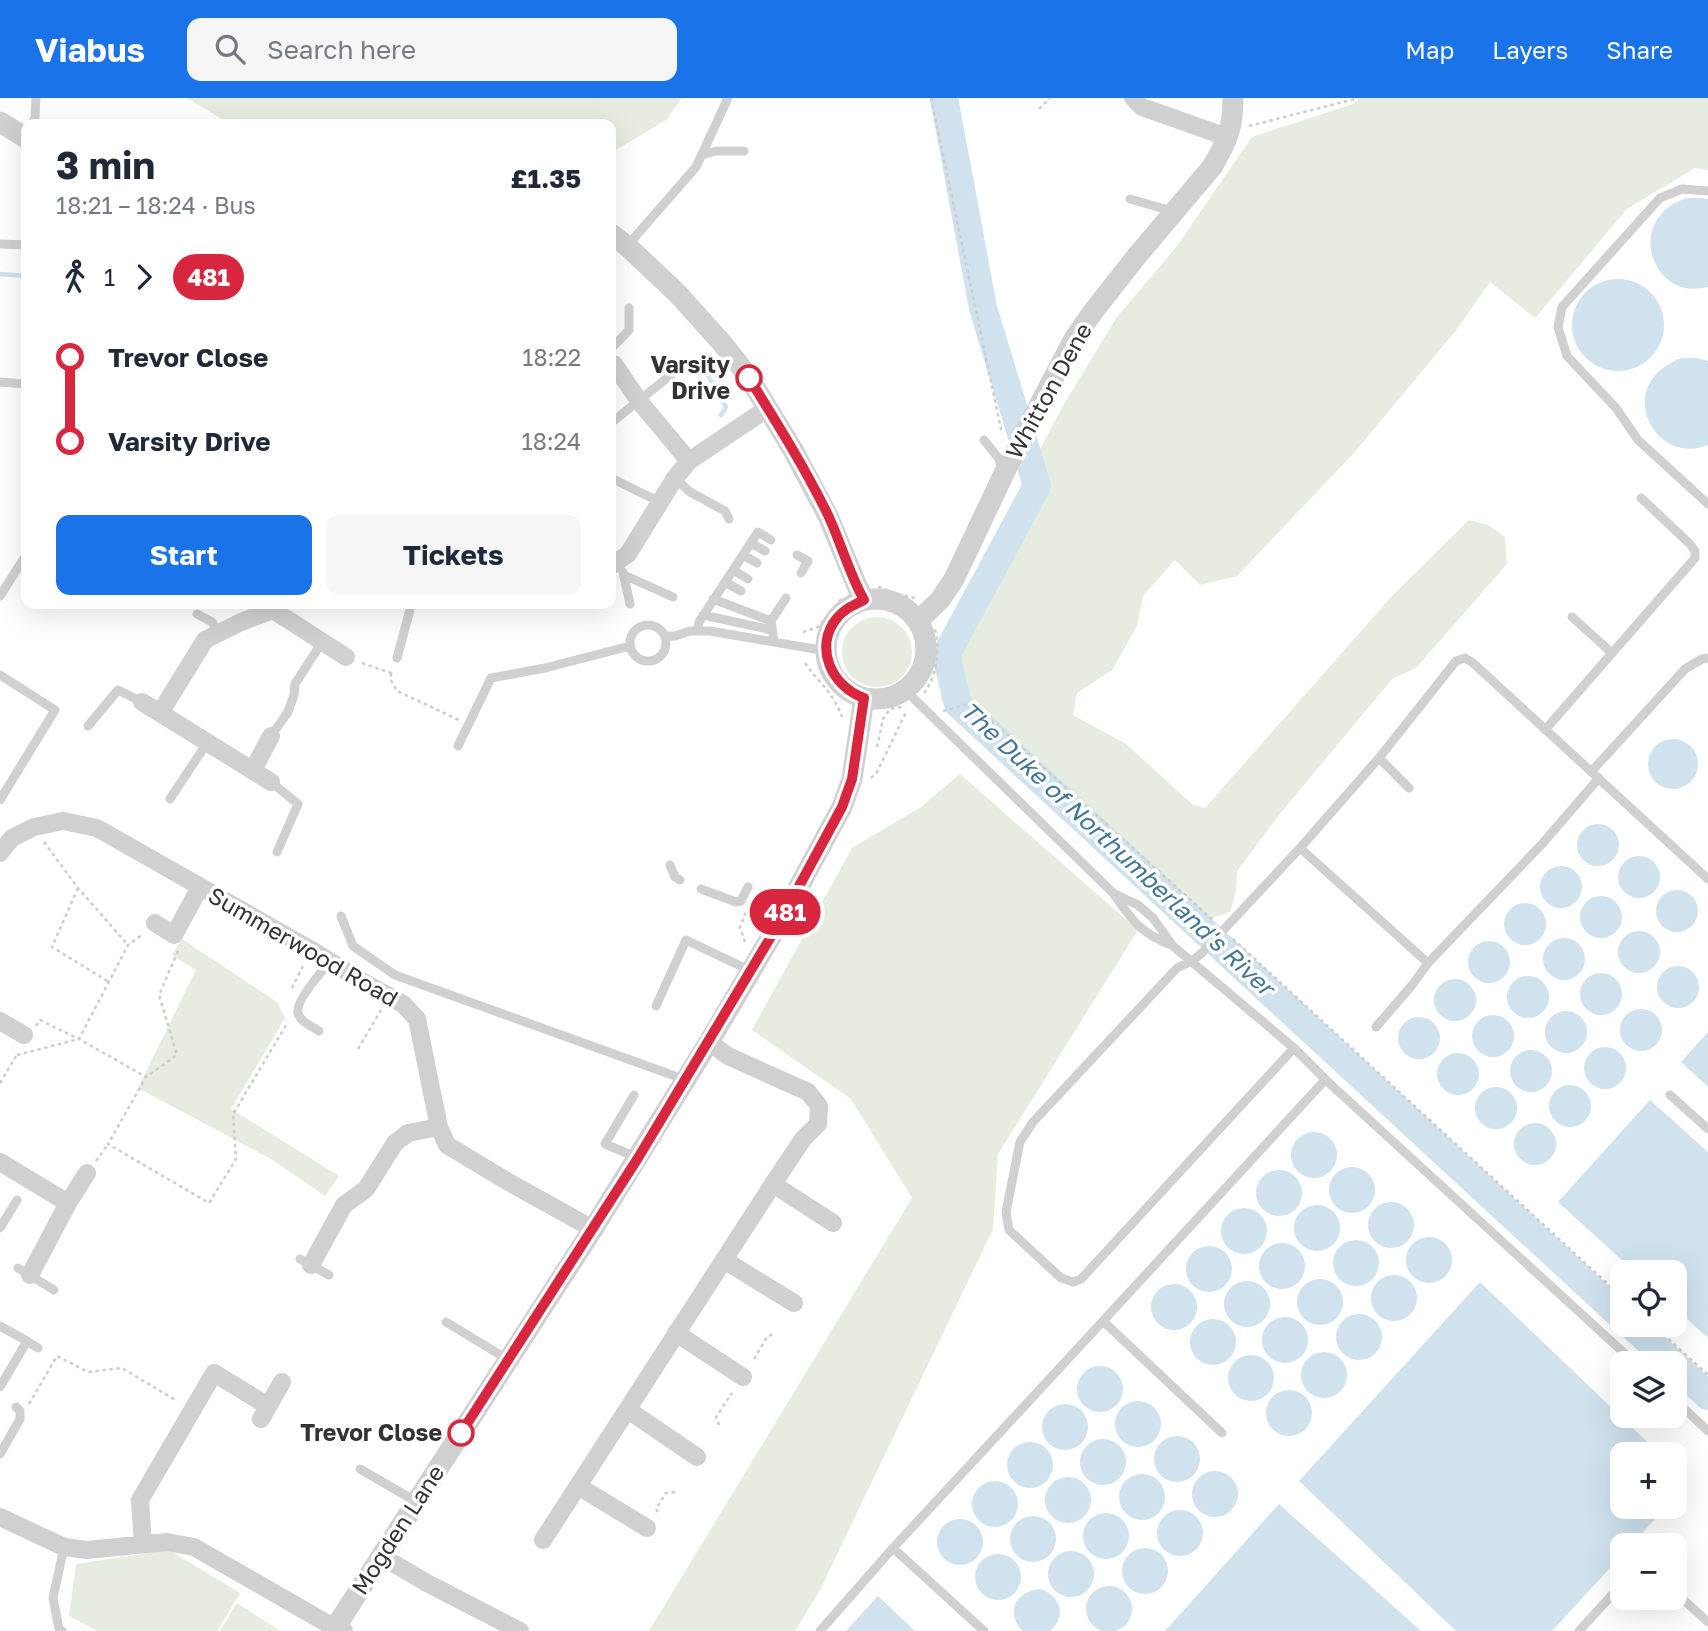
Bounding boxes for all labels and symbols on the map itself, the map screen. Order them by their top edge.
street label: Whitton Dene [999,318,1097,463]
place label: Varsity Drive [650,350,730,404]
marker: Varsity Drive [736,365,762,391]
water label: The Duke of Northumberland's River [956,695,1283,1003]
street label: Summerwood Road [204,880,403,1012]
line badge: 481 [745,889,825,935]
place label: Trevor Close [300,1418,442,1446]
marker: Trevor Close [448,1420,474,1446]
street label: Mogden Lane [345,1459,449,1600]

